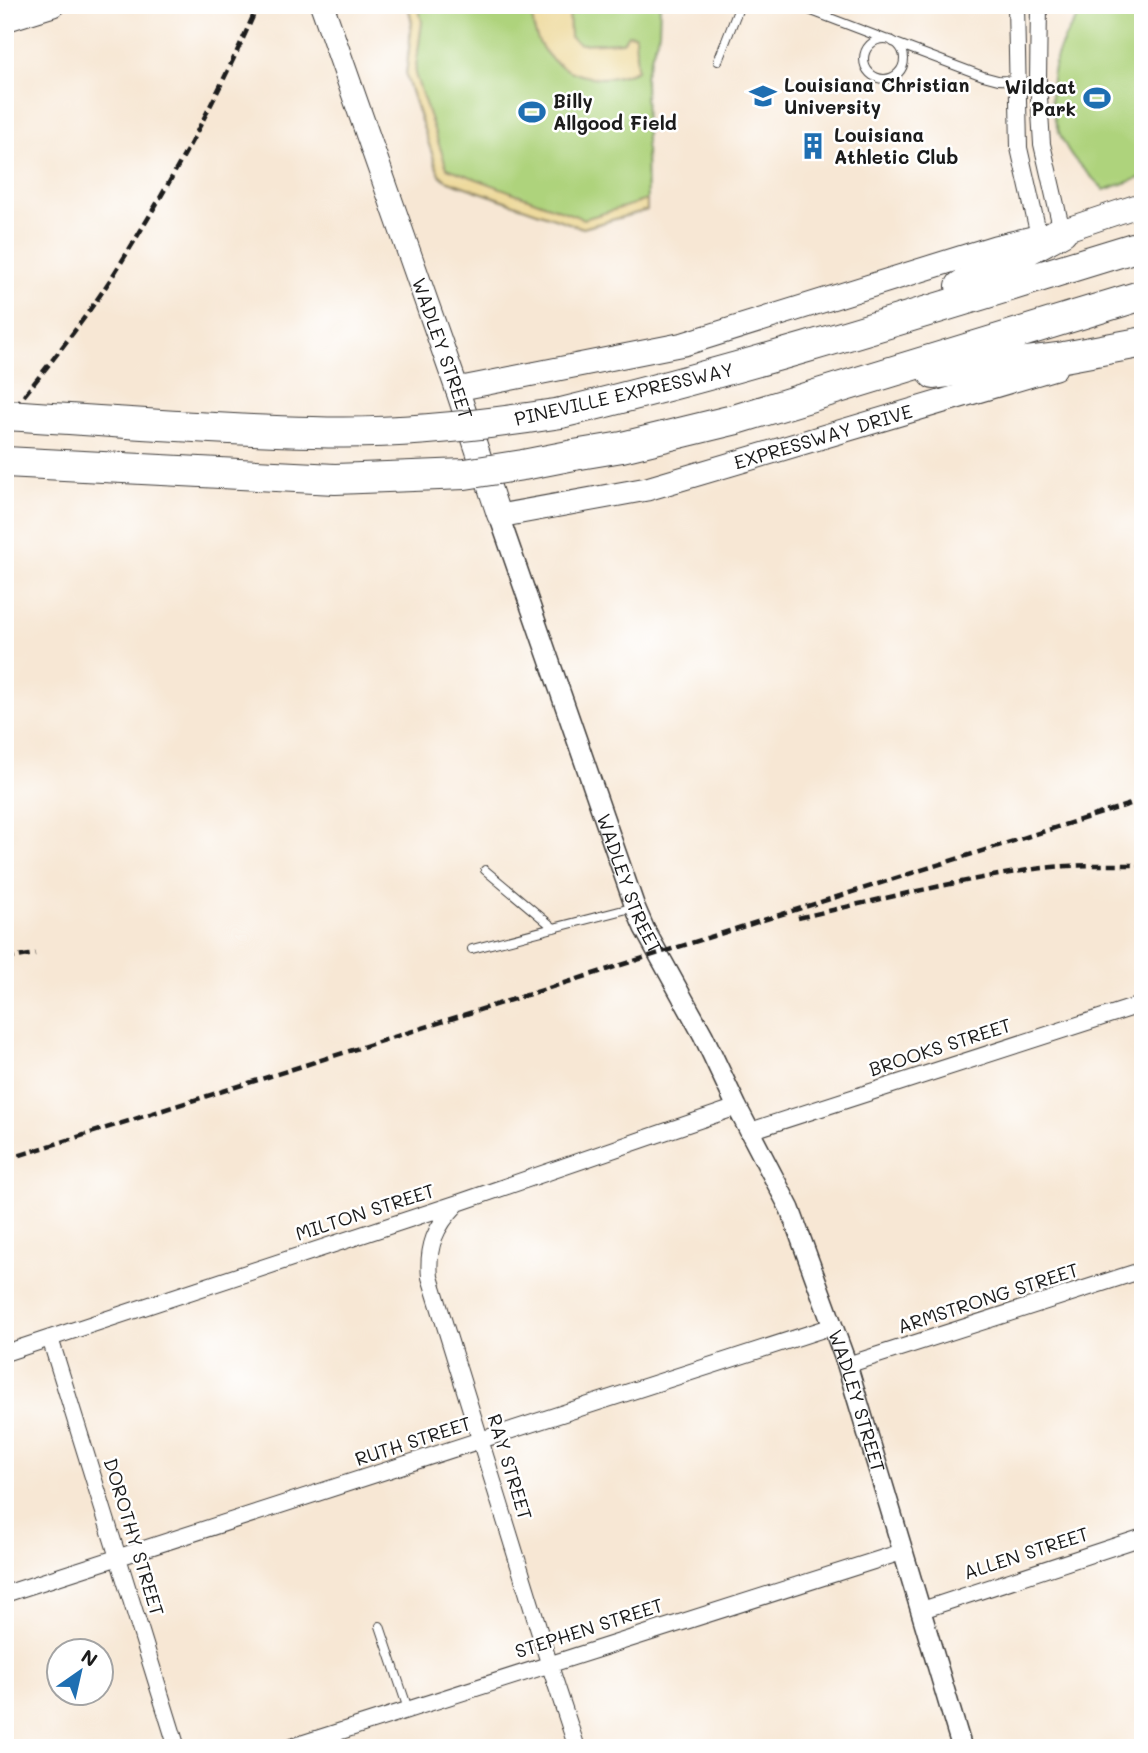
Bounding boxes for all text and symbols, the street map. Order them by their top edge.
place label: Louisiana Christian University [784,72,969,119]
place label: Wildcat Park [1005,74,1076,121]
school or university icon: Louisiana Christian University [748,81,778,111]
sports icon: Wildcat Park [1082,83,1112,113]
place label: Billy Allgood Field [553,88,677,135]
sports icon: Billy Allgood Field [517,97,547,127]
place label: Louisiana Athletic Club [834,122,958,169]
building icon: Louisiana Athletic Club [798,131,828,161]
street label: WADLEY STREET [407,274,479,422]
street label: PINEVILLE EXPRESSWAY [512,356,736,431]
street label: EXPRESSWAY DRIVE [731,398,915,475]
street label: WADLEY STREET [591,810,669,958]
street label: BROOKS STREET [866,1012,1014,1081]
street label: MILTON STREET [292,1177,438,1246]
street label: ARMSTRONG STREET [894,1256,1082,1339]
street label: WADLEY STREET [823,1326,891,1475]
street label: RUTH STREET [351,1410,474,1471]
street label: RAY STREET [482,1411,538,1523]
street label: DOROTHY STREET [99,1455,170,1619]
street label: ALLEN STREET [960,1521,1092,1584]
street label: STEPHEN STREET [512,1592,666,1663]
north arrow [46,1638,116,1708]
text: N [77,1643,103,1672]

